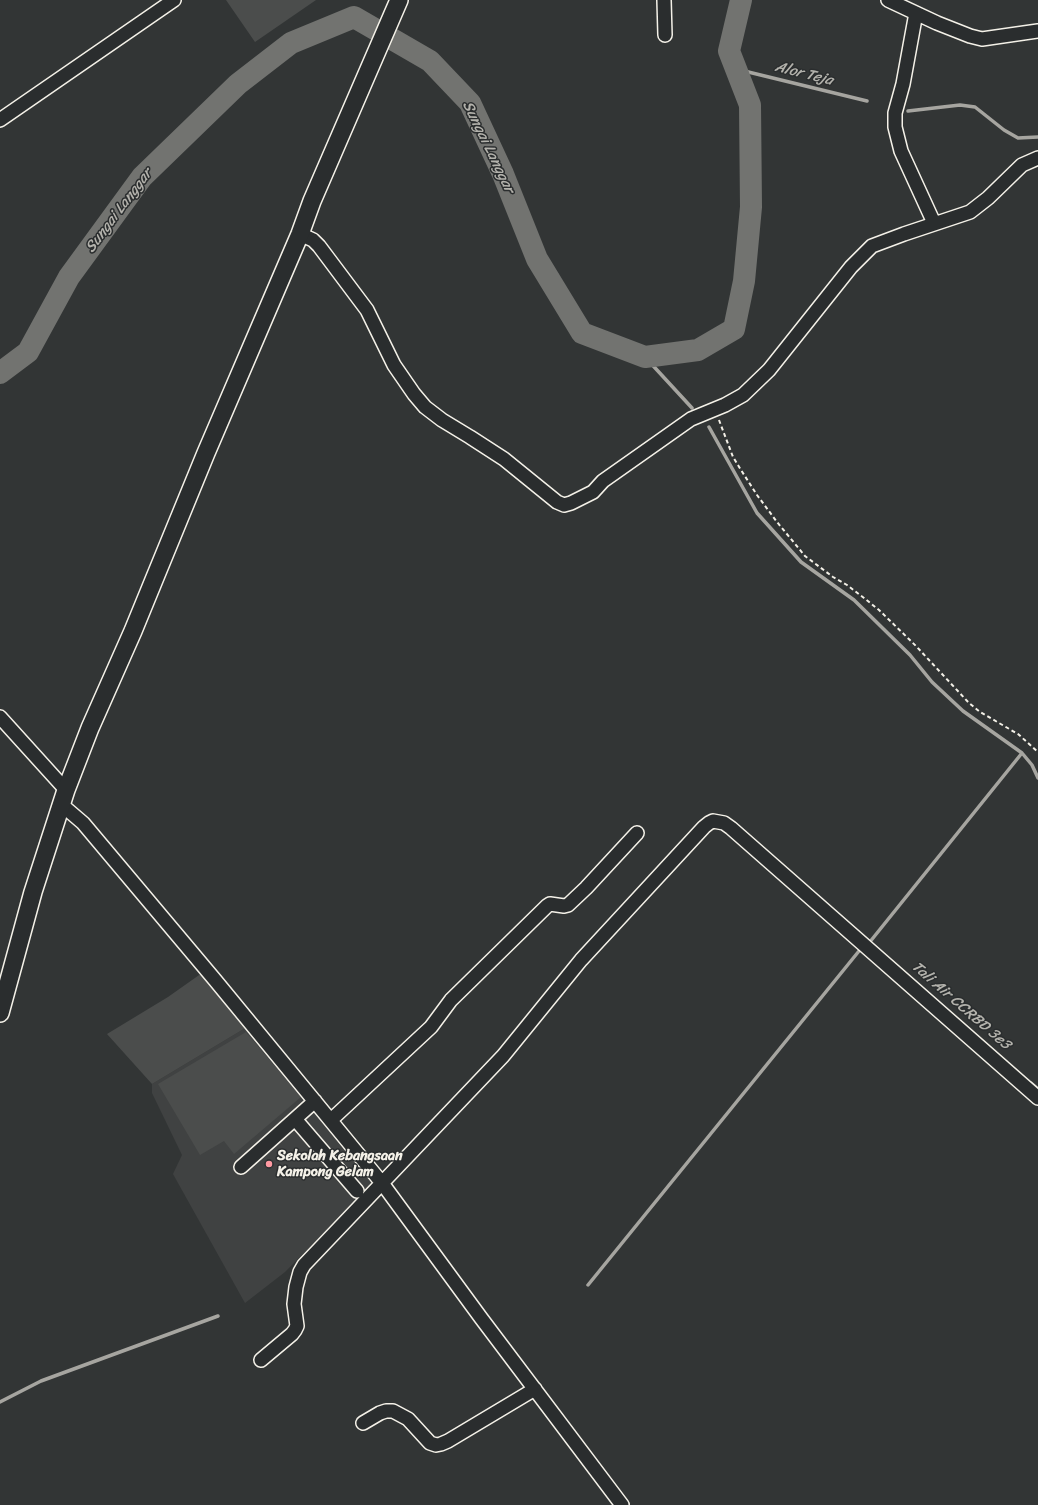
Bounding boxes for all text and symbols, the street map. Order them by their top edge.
water label: Alor Teja [773,58,835,90]
water label: Sungai Langgar [458,98,518,196]
water label: Sungai Langgar [82,166,156,256]
water label: Tali Air CCRBD 3e3 [908,958,1014,1054]
place label: Sekolah Kebangsaan Kampong Gelam [277,1148,403,1180]
marker: Sekolah Kebangsaan Kampong Gelam [264,1159,274,1169]

